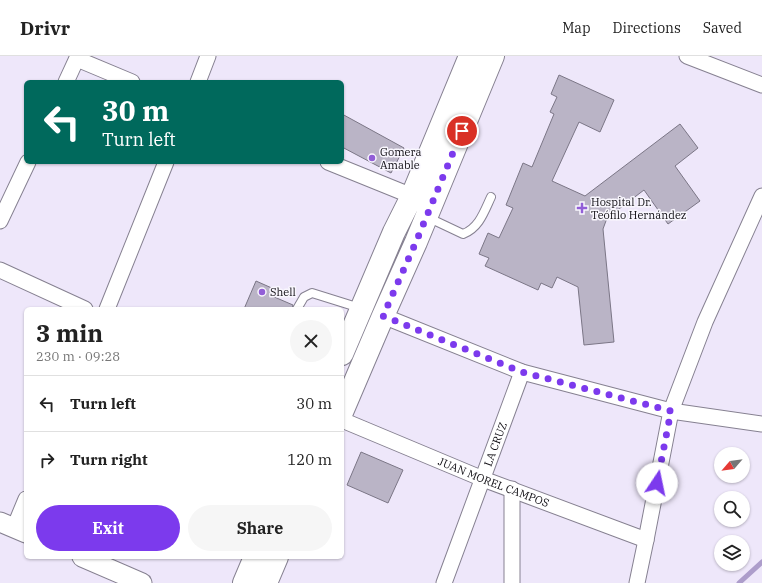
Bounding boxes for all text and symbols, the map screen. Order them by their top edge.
text: Drivr [20,16,70,40]
text: Map [562,19,591,37]
text: Directions [613,19,681,37]
text: Saved [703,19,742,37]
text: 30 m [102,92,169,129]
icon: left [36,96,88,148]
pin [445,114,479,148]
icon: arrive [451,120,473,142]
text: Turn left [102,128,176,151]
place label: Gomera Amable [380,145,421,172]
marker: Gomera Amable [367,153,377,163]
place label: Hospital Dr. Teófilo Hernández [591,195,687,222]
marker: Hospital Dr. Teófilo Hernández [576,202,588,214]
place label: Shell [270,285,296,299]
marker: Shell [257,287,267,297]
text: 3 min [36,317,103,349]
button: close [290,320,332,362]
text: 230 m · 09:28 [36,348,120,365]
icon: left [36,393,58,415]
text: Turn left [70,394,136,413]
text: 30 m [296,394,332,413]
street label: LA CRUZ [481,420,510,468]
north arrow [714,447,750,483]
map controls [714,447,750,571]
icon: right [36,449,58,471]
text: Turn right [70,450,148,469]
text: 120 m [287,450,332,469]
street label: JUAN MOREL CAMPOS [436,454,551,510]
position arrow [636,462,678,504]
button: search [714,491,750,527]
button: Exit [36,505,180,551]
button: Share [188,505,332,551]
button: layers [714,535,750,571]

